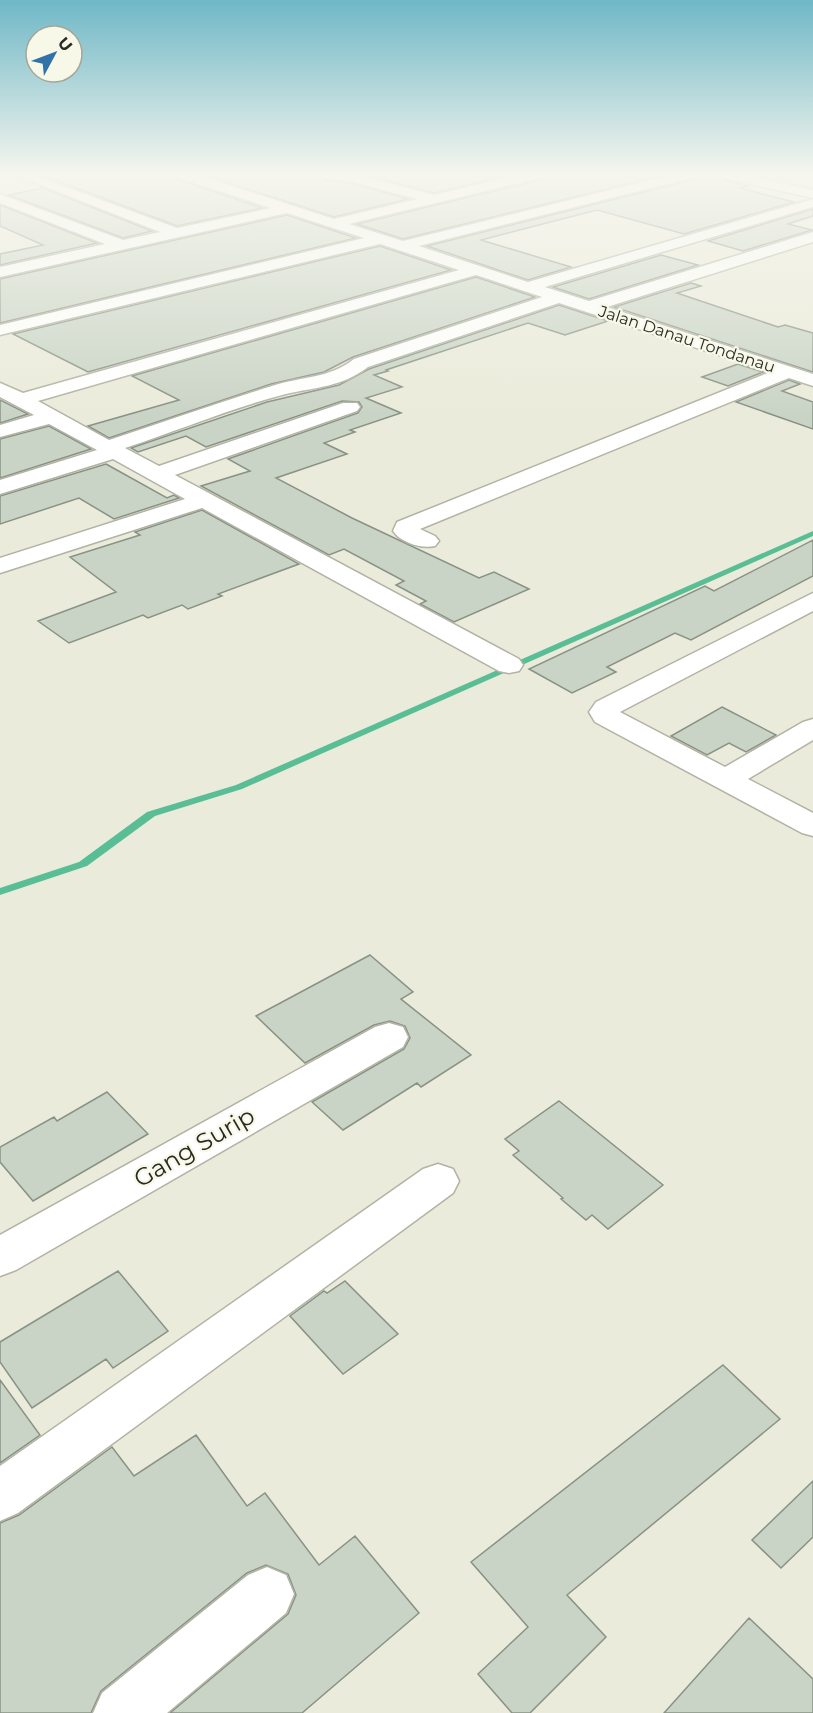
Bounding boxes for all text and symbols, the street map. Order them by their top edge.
north arrow [24,24,84,84]
text: U [54,33,76,55]
street label: Jalan Danau Tondanau [595,301,778,377]
street label: Gang Surip [128,1101,260,1193]

